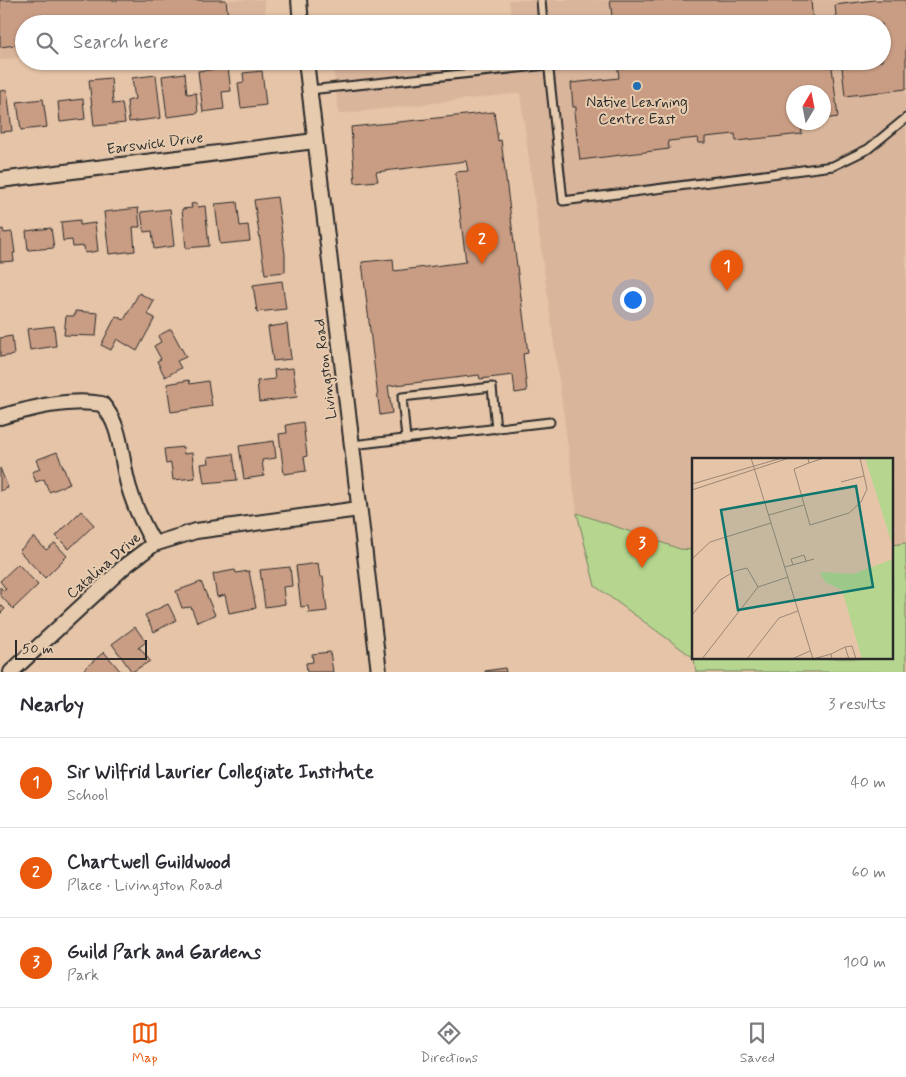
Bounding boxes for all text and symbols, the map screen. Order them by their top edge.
search box [15,15,891,70]
icon: search [33,29,61,57]
text: Search here [73,30,169,55]
marker: Native Learning Centre East [631,80,643,92]
north arrow [786,85,831,130]
place label: Native Learning Centre East [586,93,688,130]
street label: Earswick Drive [105,128,205,160]
pin: 2 [466,223,498,264]
pin: 1 [711,250,743,291]
your location [620,287,646,313]
street label: Livingston Road [310,318,342,420]
inset map [692,458,894,660]
pin: 3 [626,527,658,568]
street label: Catalina Drive [63,528,145,604]
scale bar [15,637,148,660]
text: 50 m [22,640,53,658]
text: Nearby [20,691,84,719]
text: 3 results [828,694,886,715]
text: Sir Wilfrid Laurier Collegiate Institute [67,760,374,785]
text: 1 [32,772,40,793]
text: 40 m [850,772,886,793]
text: School [67,785,108,806]
text: Chartwell Guildwood [67,850,231,875]
text: 2 [32,862,40,883]
text: 60 m [852,862,886,883]
text: Place · Livingston Road [67,875,223,896]
text: Guild Park and Gardens [67,940,261,965]
text: 3 [32,952,40,973]
text: 100 m [843,952,886,973]
text: Park [67,965,99,986]
tab: Map [131,1019,159,1067]
tab: Directions [421,1019,478,1067]
tab: Saved [740,1019,775,1067]

